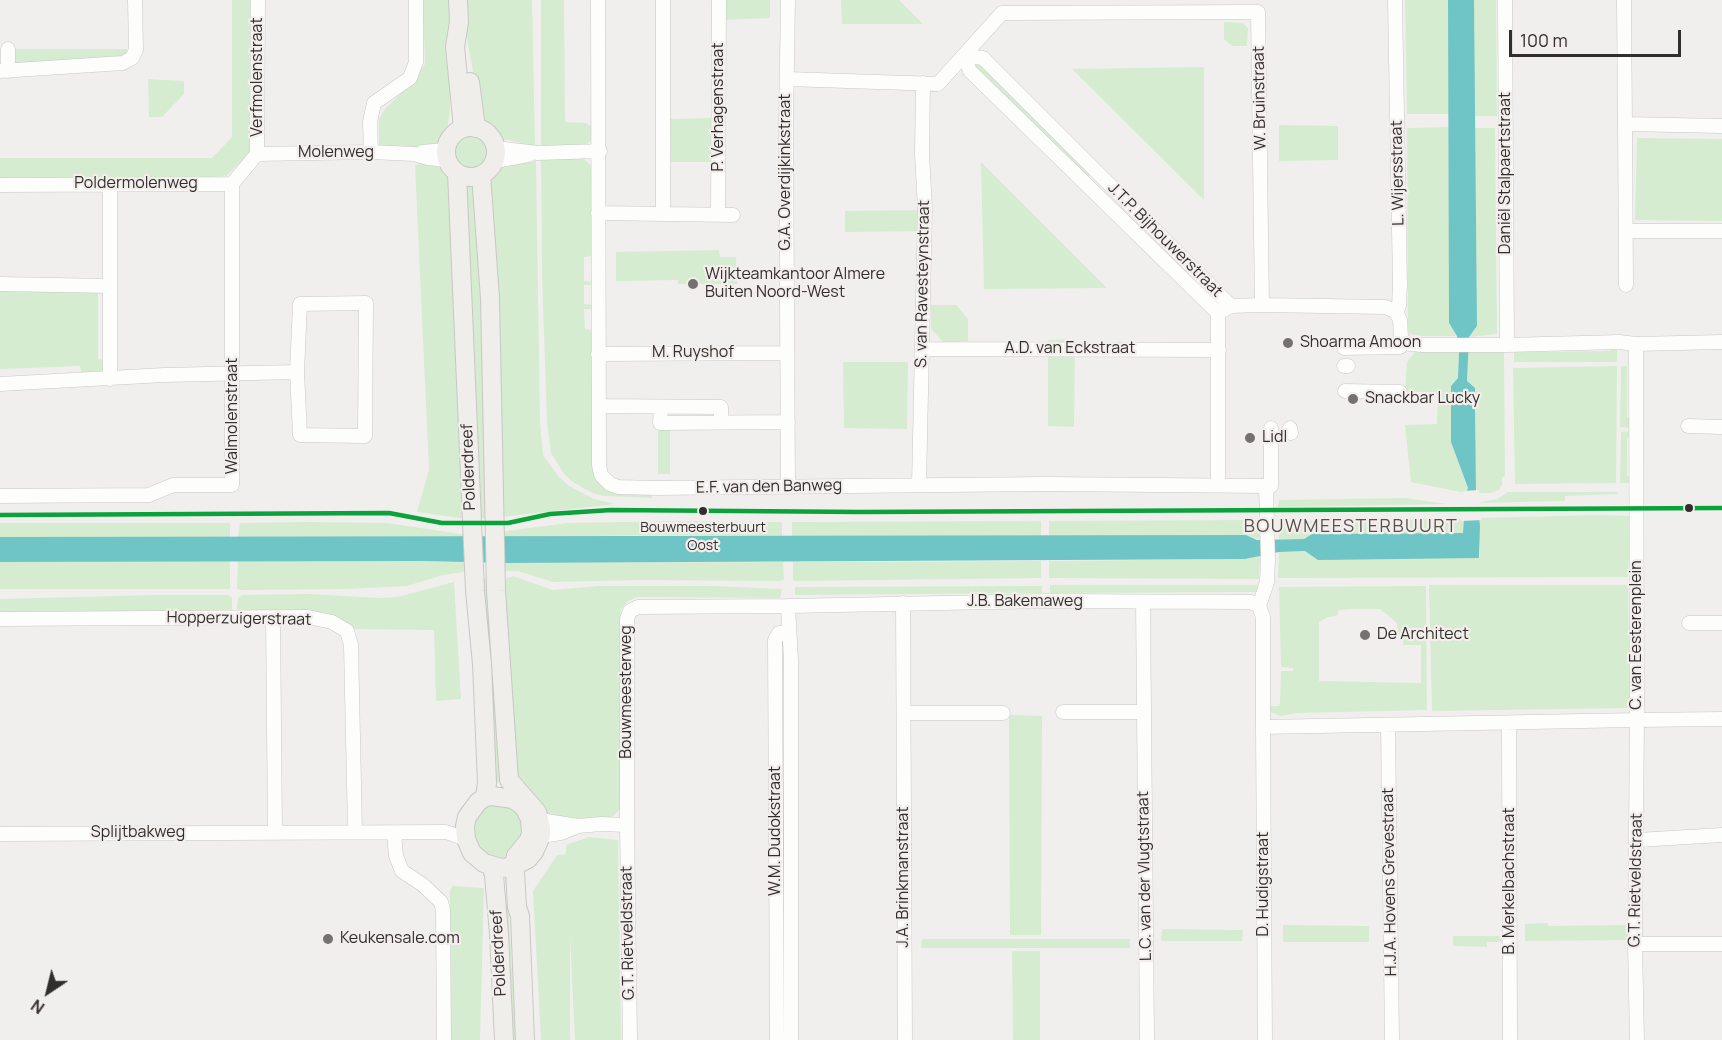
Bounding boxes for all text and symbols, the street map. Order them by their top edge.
street label: Verfmolenstraat [248,17,268,137]
scale bar [1512,18,1684,56]
text: 100 m [1520,28,1568,52]
street label: P. Verhagenstraat [709,42,729,172]
street label: W. Bruinstraat [1249,46,1271,150]
street label: Daniël Stalpaertstraat [1496,92,1516,254]
street label: G.A. Overdijkinkstraat [776,94,796,250]
street label: L. Wijersstraat [1387,120,1409,226]
street label: Molenweg [298,143,374,163]
street label: Poldermolenweg [74,174,198,194]
street label: J.T.P. Bijhouwerstraat [1104,179,1226,301]
street label: S. van Ravesteynstraat [912,200,934,368]
place label: Wijkteamkantoor Almere Buiten Noord-West [705,265,885,303]
marker: Wijkteamkantoor Almere Buiten Noord-West [686,277,700,291]
place label: Shoarma Amoon [1300,333,1421,353]
marker: Shoarma Amoon [1281,336,1295,350]
street label: A.D. van Eckstraat [1005,339,1135,359]
street label: M. Ruyshof [652,343,734,363]
street label: Walmolenstraat [223,358,243,474]
place label: Snackbar Lucky [1365,389,1480,409]
marker: Snackbar Lucky [1346,392,1360,406]
street label: Polderdreef [458,423,480,511]
place label: Lidl [1262,428,1287,448]
marker: Lidl [1243,431,1257,445]
street label: E.F. van den Banweg [696,476,842,498]
unlabelled marker [1683,502,1695,514]
marker: Bouwmeesterbuurt Oost [697,505,709,517]
district label: BOUWMEESTERBUURT [1244,516,1458,538]
place label: Bouwmeesterbuurt Oost [640,520,766,552]
street label: C. van Eesterenplein [1627,560,1647,710]
street label: J.B. Bakemaweg [967,592,1083,612]
street label: Hopperzuigerstraat [166,608,312,630]
street label: Bouwmeesterweg [617,625,637,759]
place label: De Architect [1377,625,1469,645]
marker: De Architect [1358,628,1372,642]
street label: W.M. Dudokstraat [766,766,786,896]
street label: H.J.A. Hovens Grevestraat [1379,787,1401,977]
street label: L.C. van der Vlugtstraat [1134,791,1156,961]
street label: J.A. Brinkmanstraat [894,806,914,948]
street label: B. Merkelbachstraat [1500,807,1520,955]
street label: G.T. Rietveldstraat [1625,813,1647,947]
street label: Splijtbakweg [91,823,185,843]
street label: D. Hudigstraat [1254,832,1274,936]
street label: G.T. Rietveldstraat [617,866,639,1000]
street label: Polderdreef [487,909,511,997]
place label: Keukensale.com [340,929,460,949]
marker: Keukensale.com [321,932,335,946]
north arrow [18,962,78,1022]
text: N [27,994,49,1019]

